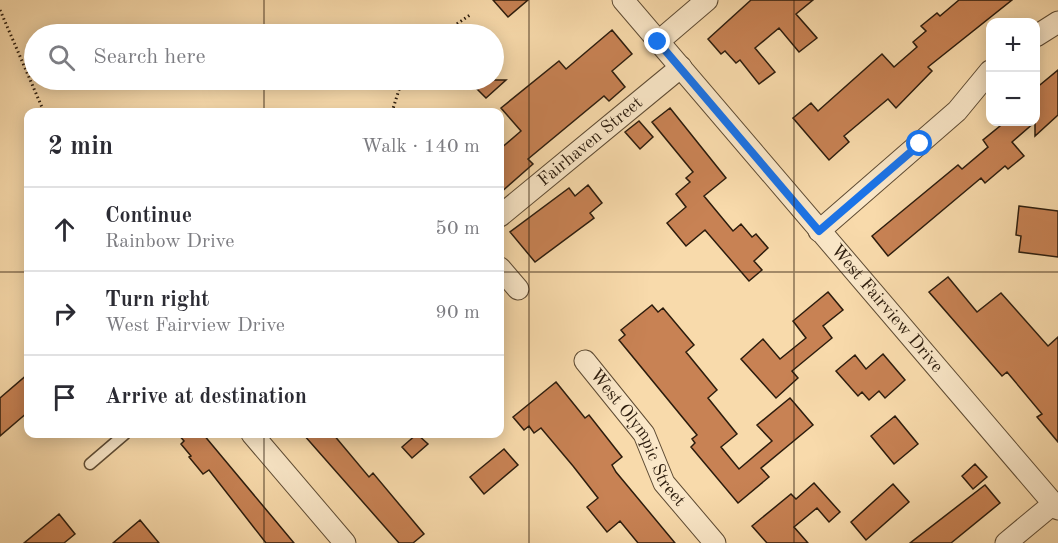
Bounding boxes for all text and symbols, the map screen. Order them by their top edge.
map controls [986,18,1040,126]
button: + [986,18,1040,72]
search box [24,24,504,90]
route end [644,28,670,54]
icon: search [45,41,78,74]
text: Search here [93,46,206,68]
button: − [986,72,1040,126]
street label: Fairhaven Street [534,93,646,190]
route start [906,130,932,156]
text: 2 min [48,134,113,160]
text: Walk · 140 m [361,137,480,157]
text: Continue [105,205,192,227]
icon: ahead [48,213,81,246]
text: 50 m [435,219,480,239]
text: Rainbow Drive [105,232,234,252]
street label: West Fairview Drive [827,241,946,376]
text: Turn right [105,289,209,311]
icon: right [48,297,81,330]
text: 90 m [435,303,480,323]
text: West Fairview Drive [105,316,285,336]
street label: West Olympic Street [586,366,689,510]
icon: arrive [48,381,81,414]
text: Arrive at destination [105,386,307,408]

